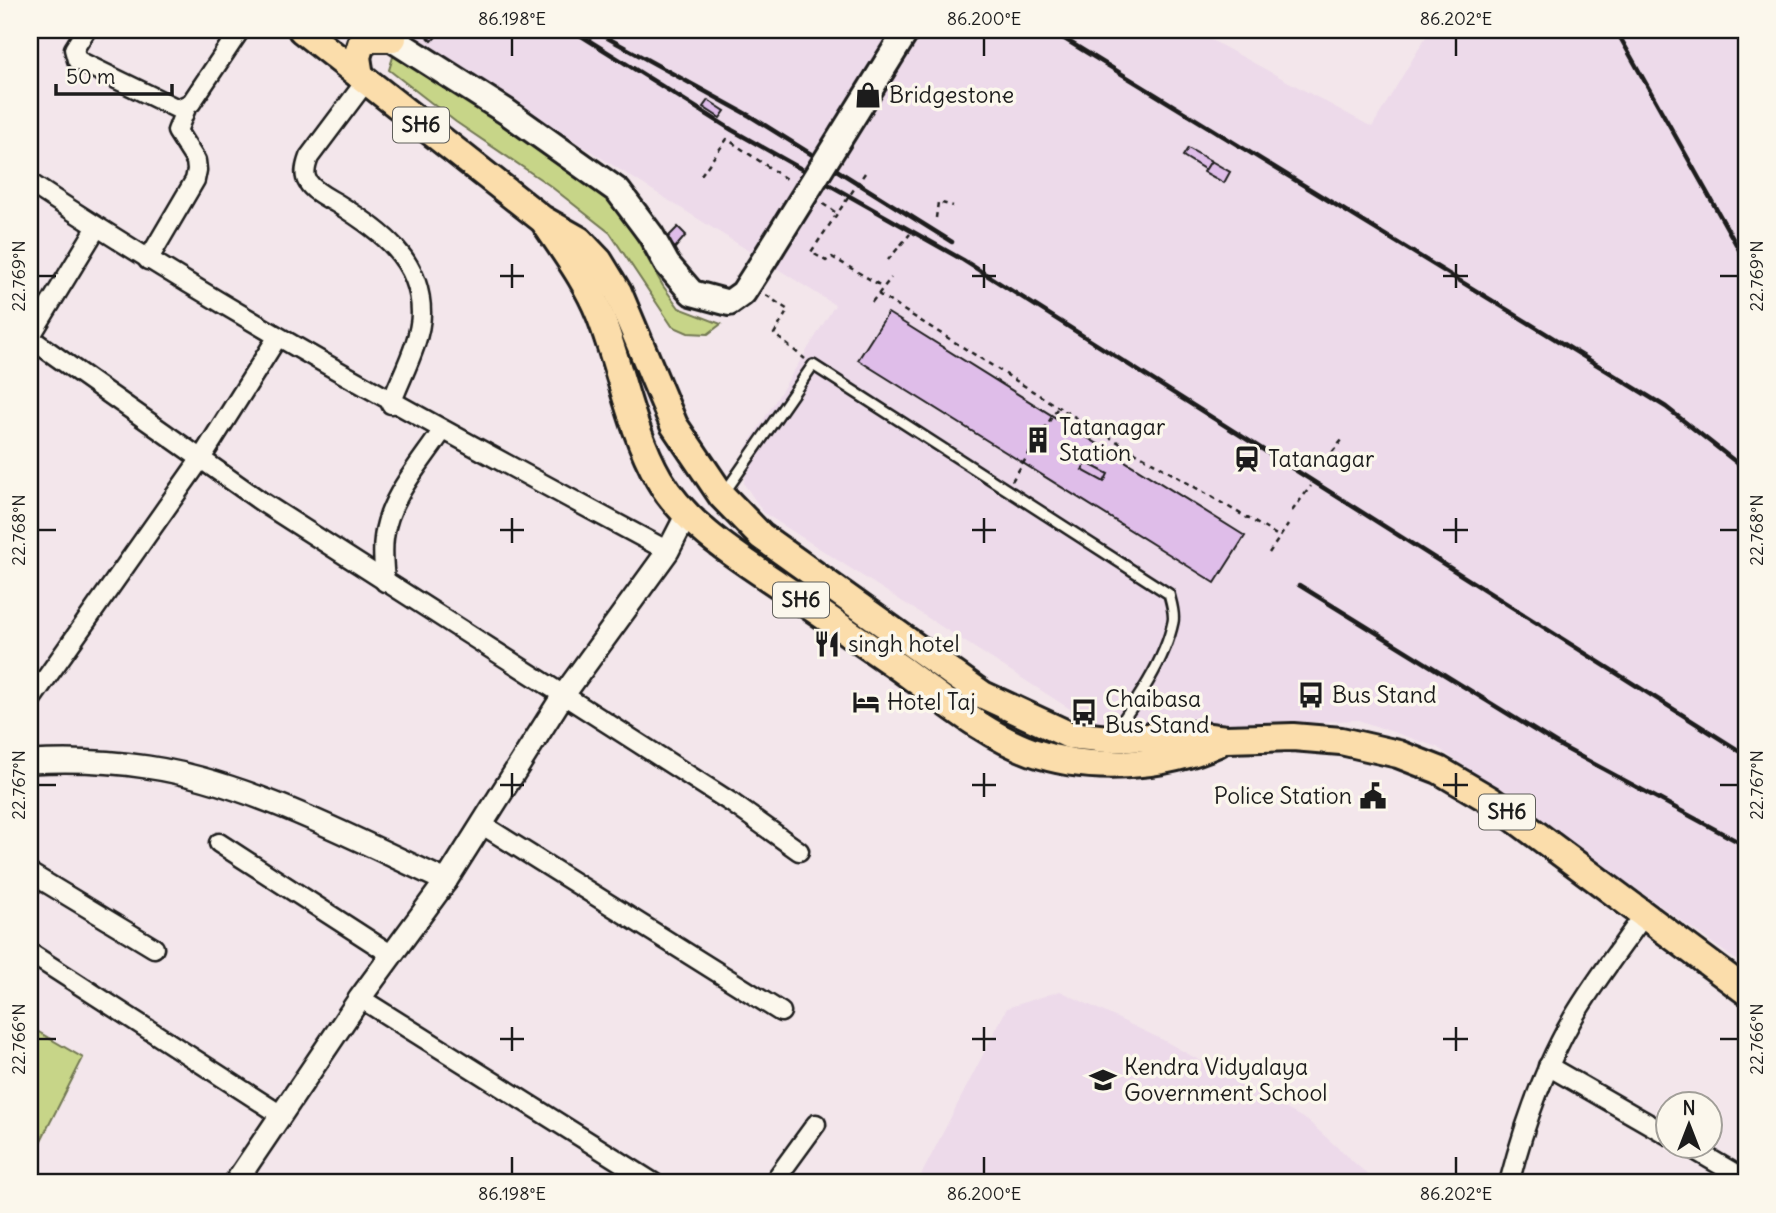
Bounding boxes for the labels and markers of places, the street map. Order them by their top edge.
shop icon: Bridgestone [853,80,883,110]
place label: Bridgestone [889,80,1014,109]
place label: Tatanagar Station [1059,412,1166,467]
building icon: Tatanagar Station [1023,425,1053,455]
station icon: Tatanagar [1232,444,1262,474]
place label: Tatanagar [1268,444,1375,473]
restaurant icon: singh hotel [812,629,842,659]
place label: singh hotel [848,629,960,658]
bus stop icon: Bus Stand [1296,680,1326,710]
place label: Bus Stand [1332,680,1437,709]
place label: Chaibasa Bus Stand [1105,684,1210,739]
hotel icon: Hotel Taj [851,687,881,717]
place label: Hotel Taj [887,687,976,716]
bus stop icon: Chaibasa Bus Stand [1069,697,1099,727]
place label: Police Station [1214,781,1352,810]
public building icon: Police Station [1358,781,1388,811]
place label: Kendra Vidyalaya Government School [1124,1052,1327,1107]
school or university icon: Kendra Vidyalaya Government School [1088,1065,1118,1095]

